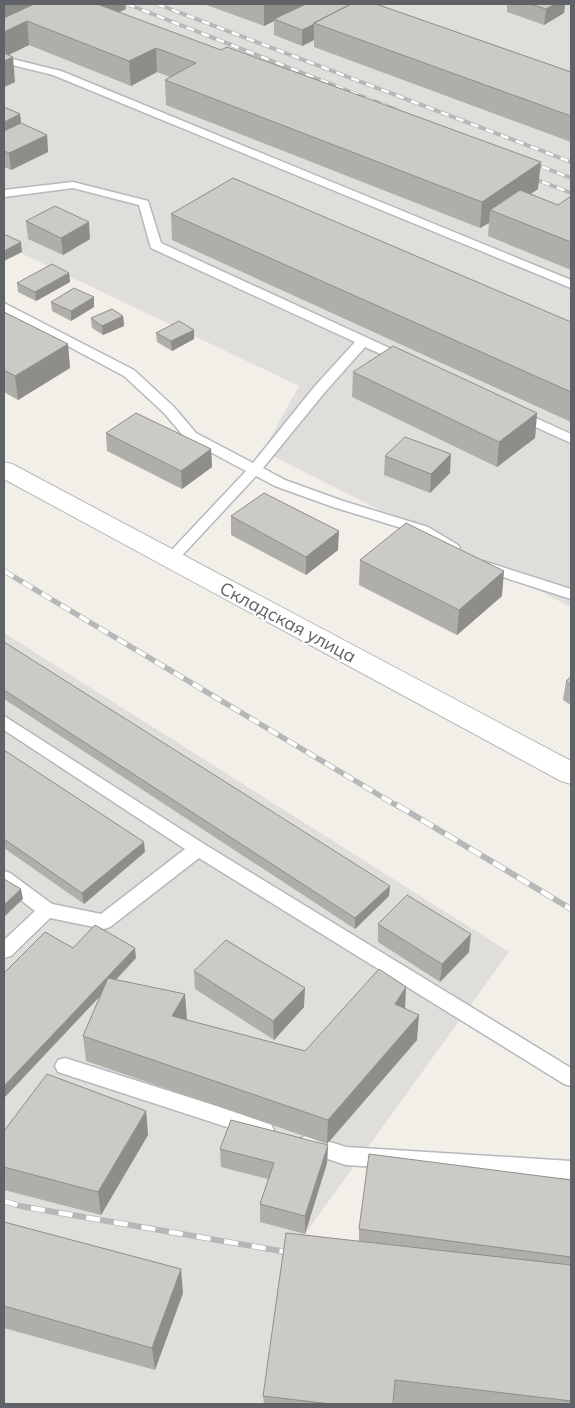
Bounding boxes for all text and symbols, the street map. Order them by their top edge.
street label: Складская улица [216,576,360,668]

